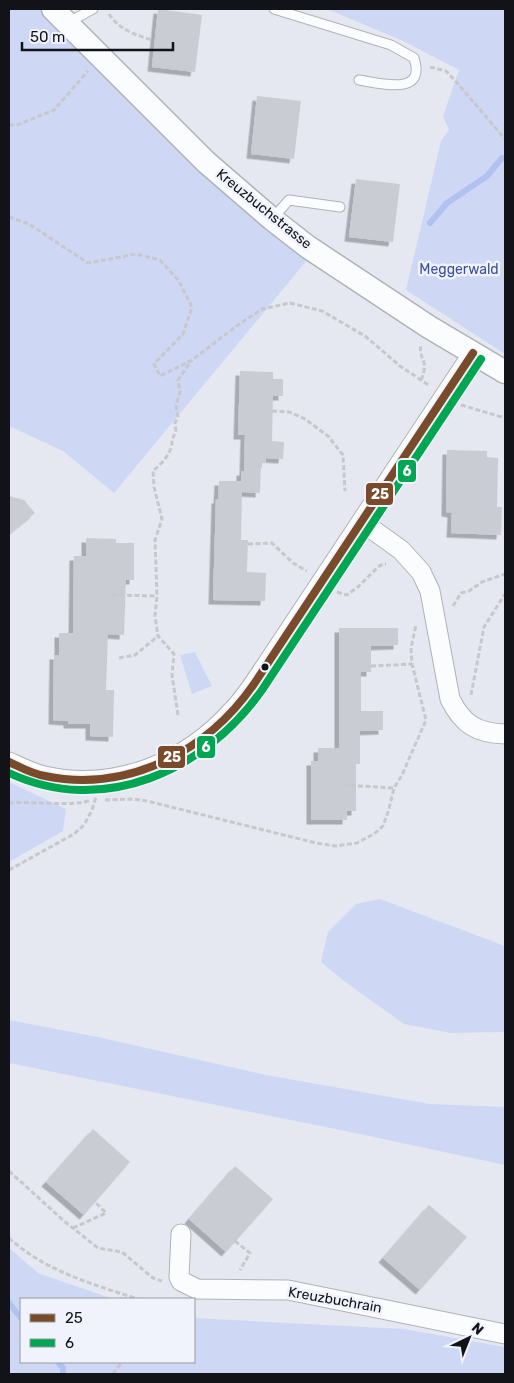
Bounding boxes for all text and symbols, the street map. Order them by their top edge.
scale bar [22,20,174,52]
text: 50 m [30,28,65,46]
street label: Kreuzbuchstrasse [213,165,315,253]
park label: Meggerwald [419,261,499,278]
line badge: 6 [397,459,417,483]
text: 6 [402,463,412,480]
line badge: 25 [365,482,394,506]
text: 25 [371,486,389,503]
unlabelled marker [260,662,270,672]
line badge: 6 [196,735,216,759]
text: 6 [201,739,211,756]
line badge: 25 [157,745,186,769]
text: 25 [163,749,181,766]
street label: Kreuzbuchrain [287,1283,383,1317]
legend [20,1298,195,1363]
text: 25 [65,1309,83,1327]
north arrow [444,1313,494,1363]
text: N [468,1319,487,1339]
text: 6 [65,1334,74,1352]

